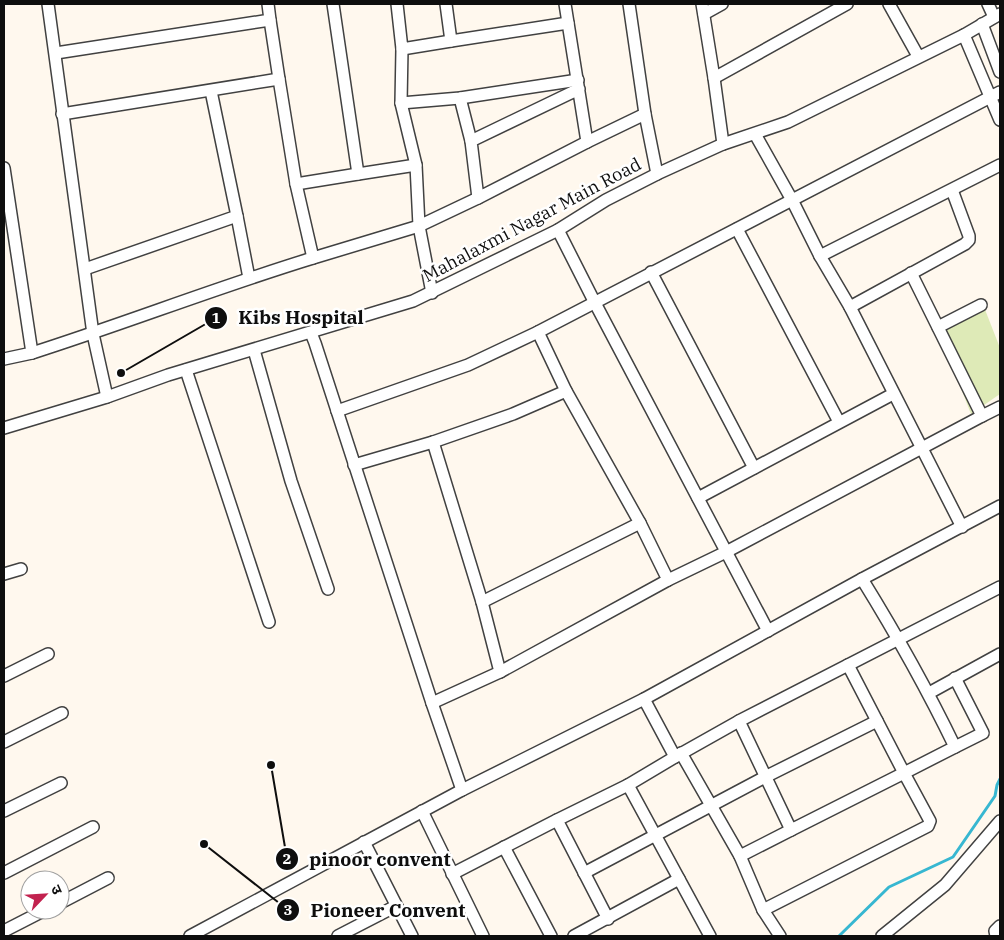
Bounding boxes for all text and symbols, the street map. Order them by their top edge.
street label: Mahalaxmi Nagar Main Road [419,152,645,287]
callout: Kibs Hospital [203,301,374,335]
text: Kibs Hospital [238,305,364,329]
text: 1 [211,308,221,327]
callout: pinoor convent [274,842,461,876]
text: pinoor convent [309,847,451,871]
text: 2 [282,849,292,868]
north arrow [20,870,70,920]
text: उ [47,882,67,898]
callout: Pioneer Convent [276,893,476,927]
text: Pioneer Convent [311,898,465,922]
text: 3 [283,900,293,919]

